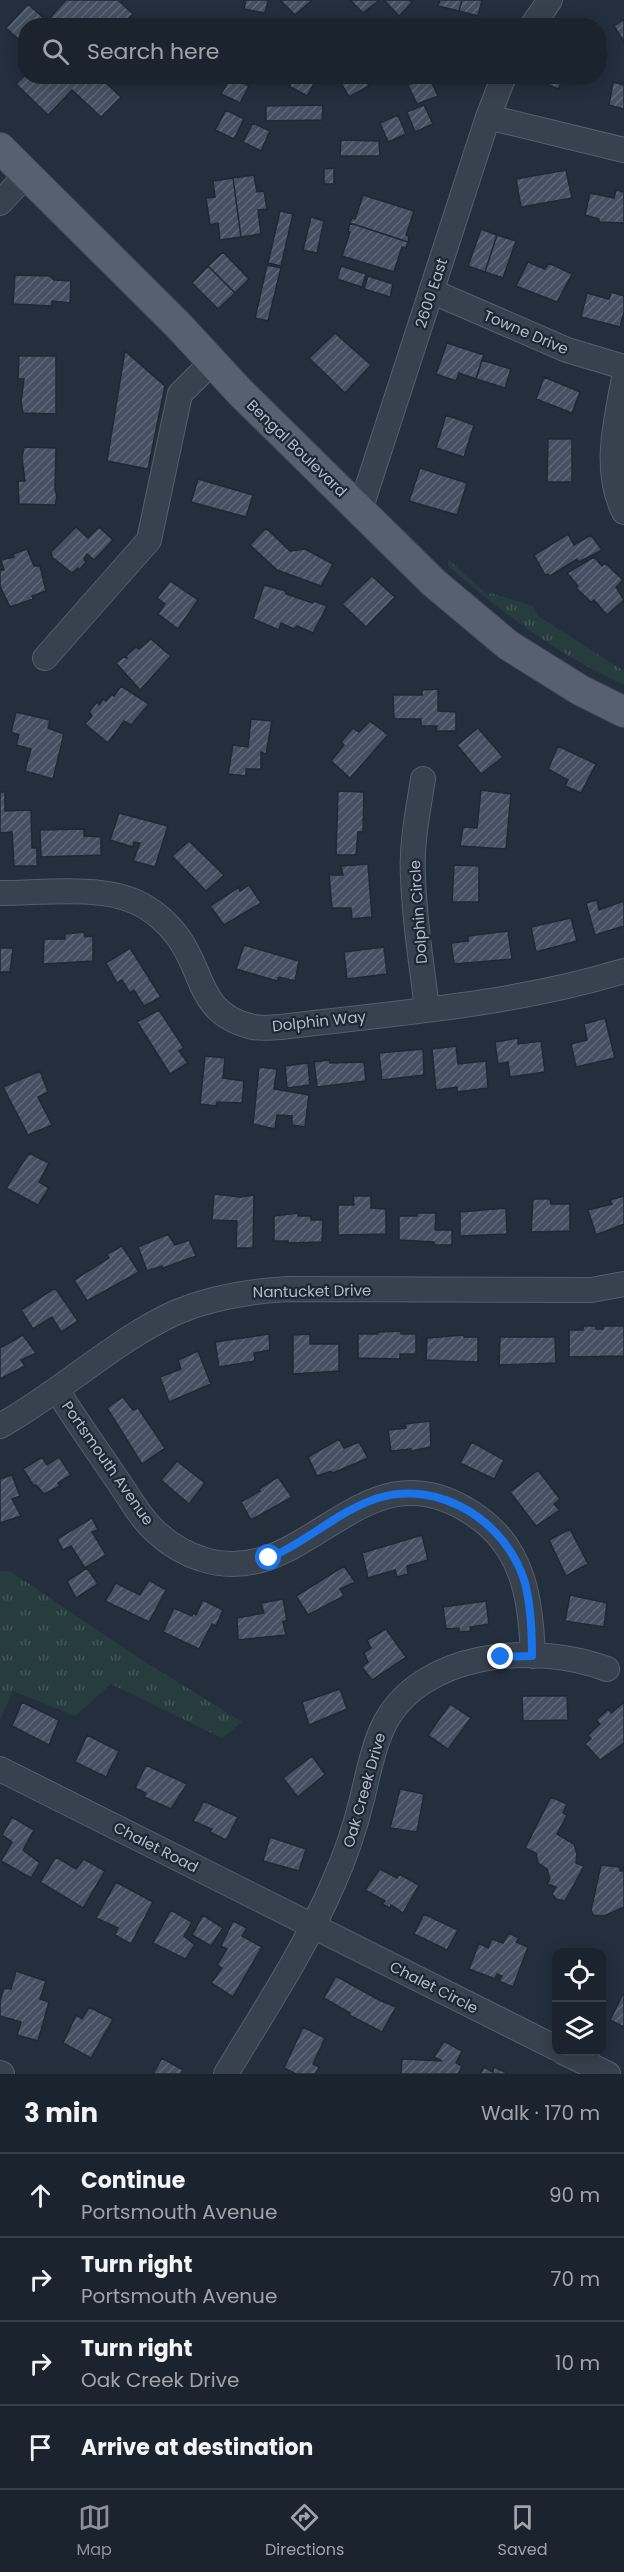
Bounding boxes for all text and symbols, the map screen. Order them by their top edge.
search box [18,18,606,84]
icon: search [39,35,72,68]
text: Search here [87,36,220,67]
street label: 2600 East [410,255,452,331]
street label: Towne Drive [480,305,572,359]
street label: Bengal Boulevard [242,395,352,501]
street label: Dolphin Circle [404,859,432,965]
street label: Dolphin Way [271,1006,367,1036]
street label: Nantucket Drive [253,1279,371,1303]
street label: Portsmouth Avenue [57,1397,159,1529]
route start [255,1544,281,1570]
route end [487,1643,513,1669]
street label: Oak Creek Drive [338,1730,390,1850]
street label: Chalet Road [110,1817,202,1877]
map controls [552,1948,606,2056]
button: locate [552,1948,606,2002]
street label: Chalet Circle [386,1956,482,2018]
button: layers [552,2002,606,2056]
text: 3 min [24,2095,98,2131]
text: Walk · 170 m [481,2099,600,2127]
text: Continue [81,2165,185,2196]
icon: ahead [24,2179,57,2212]
text: 90 m [549,2181,600,2209]
text: Portsmouth Avenue [81,2198,277,2226]
text: Turn right [81,2249,192,2280]
icon: right [24,2263,57,2296]
text: 70 m [551,2265,600,2293]
text: Portsmouth Avenue [81,2282,277,2310]
text: Turn right [81,2333,192,2364]
icon: right [24,2347,57,2380]
text: 10 m [555,2349,600,2377]
text: Oak Creek Drive [81,2366,239,2394]
icon: arrive [24,2431,57,2464]
text: Arrive at destination [81,2432,313,2463]
tab: Map [77,2501,112,2562]
tab: Directions [265,2501,344,2562]
tab: Saved [498,2501,547,2562]

